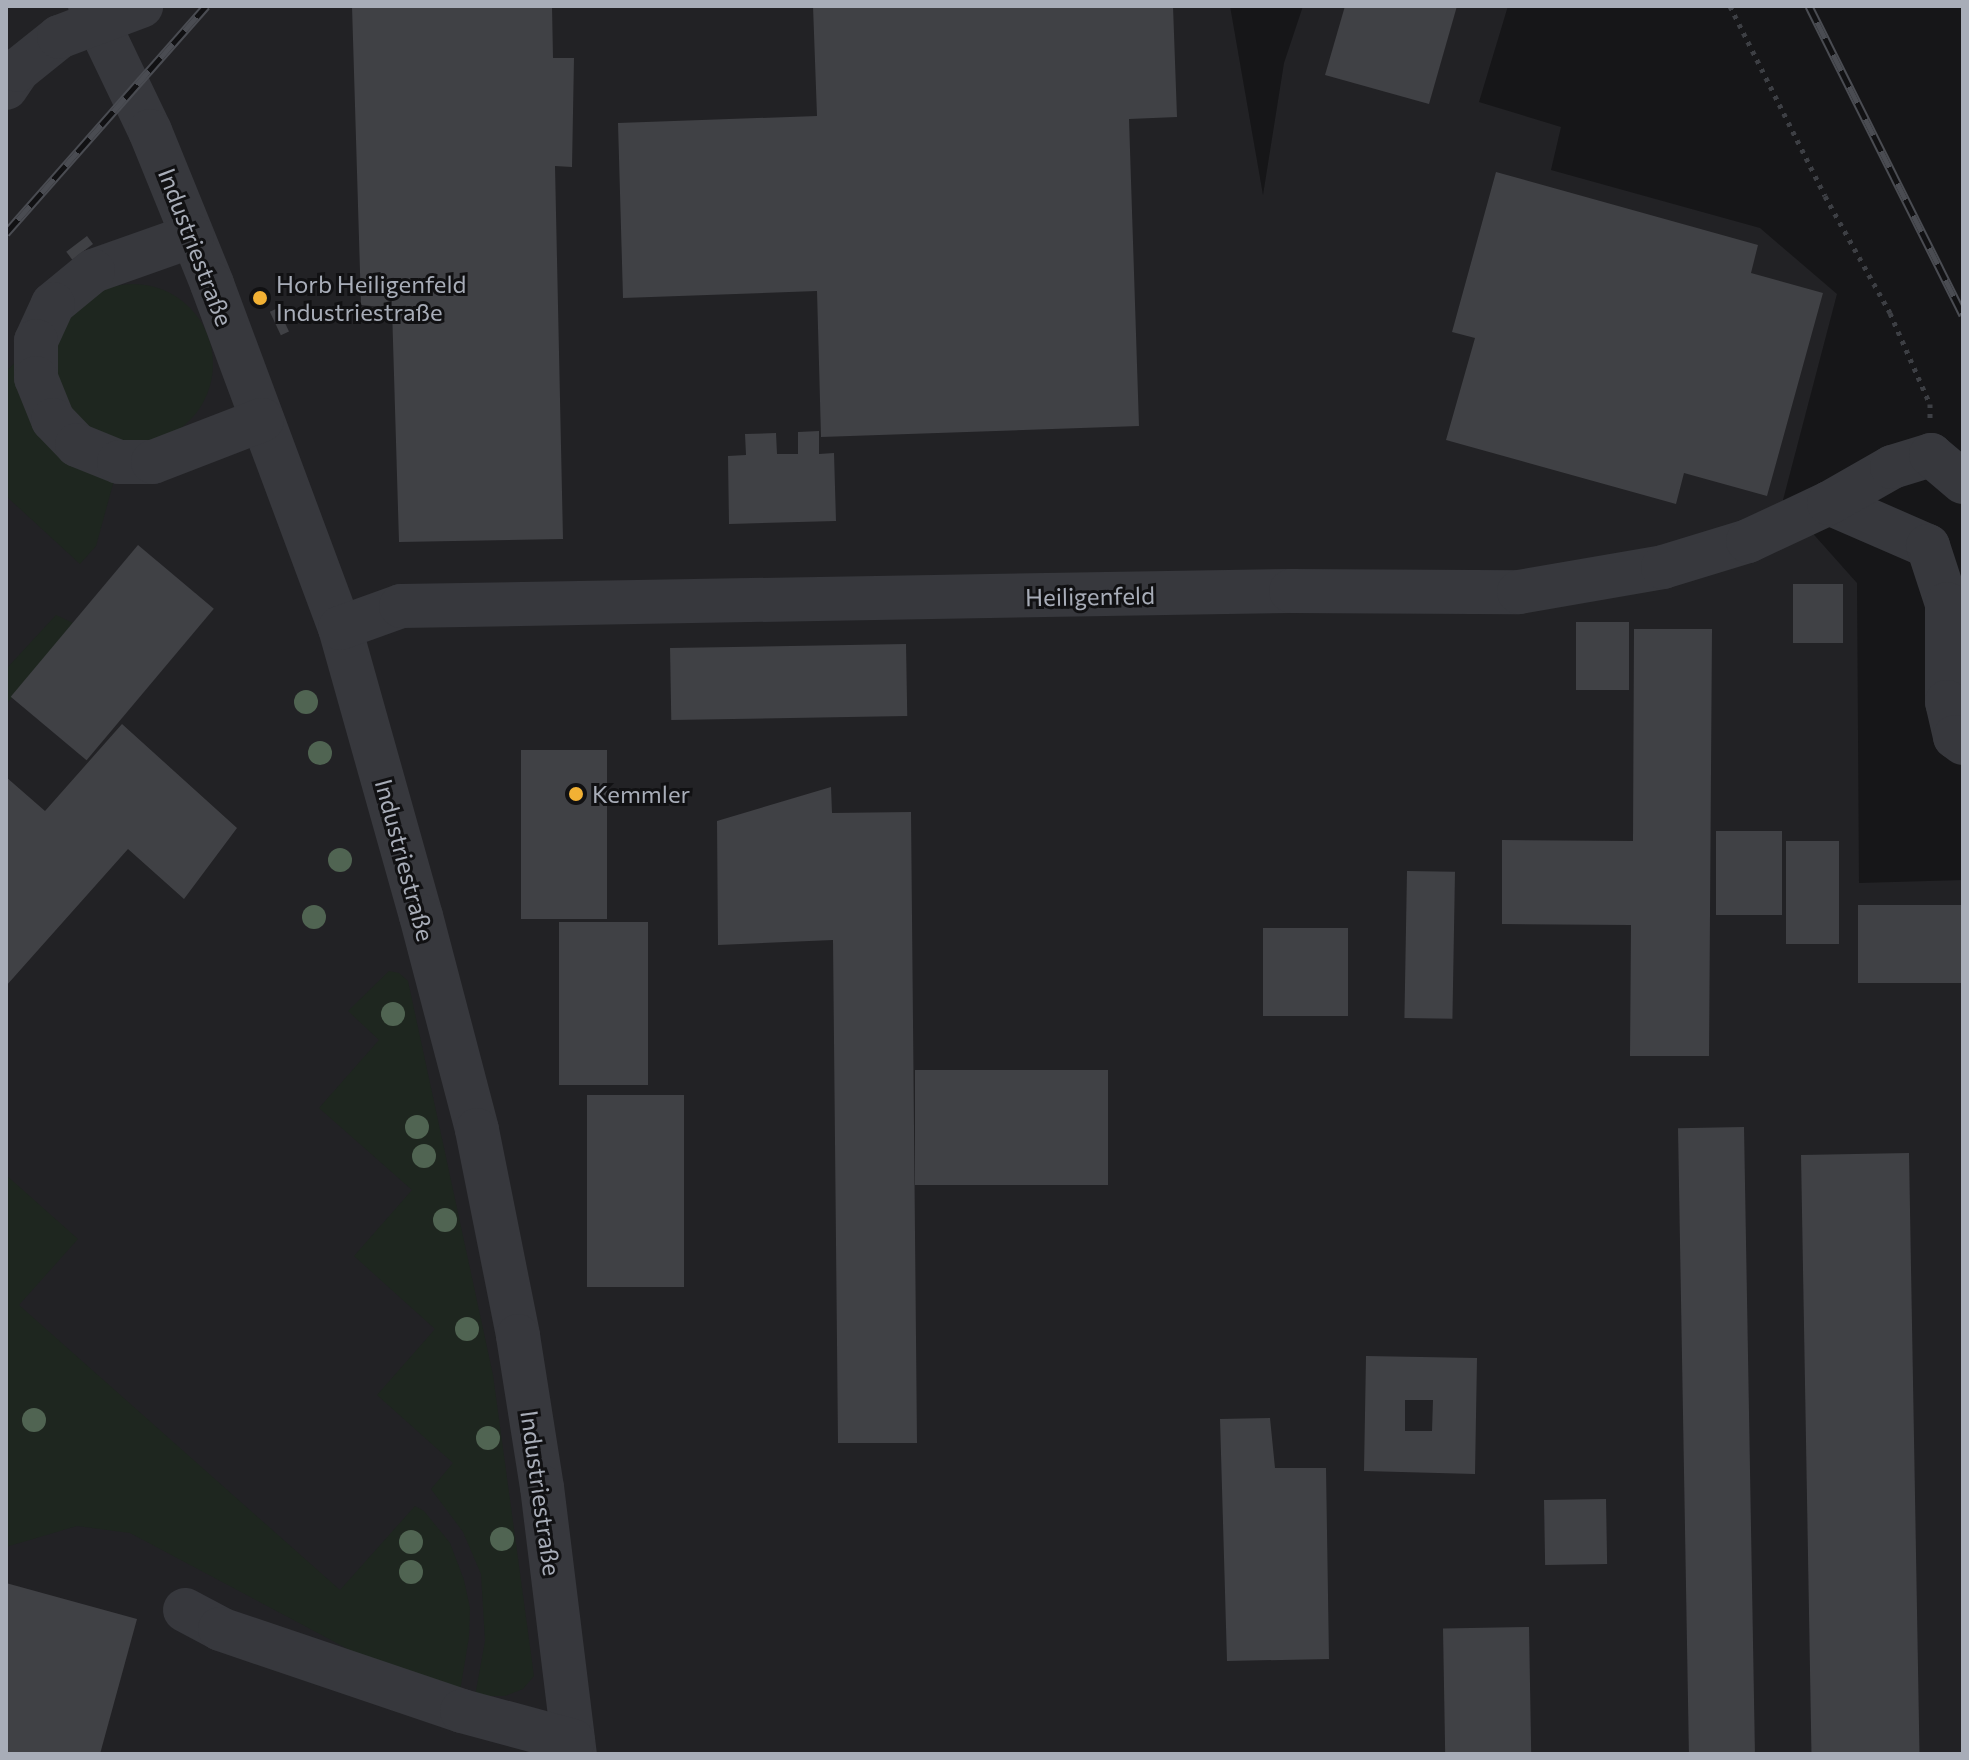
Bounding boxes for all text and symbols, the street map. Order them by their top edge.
street label: Industriestraße [153,164,239,330]
place label: Horb Heiligenfeld Industriestraße [276,270,466,326]
marker: Horb Heiligenfeld Industriestraße [251,289,269,307]
street label: Heiligenfeld [1025,580,1155,612]
street label: Industriestraße [370,776,440,944]
place label: Kemmler [592,780,690,808]
marker: Kemmler [567,785,585,803]
street label: Industriestraße [515,1408,567,1578]

